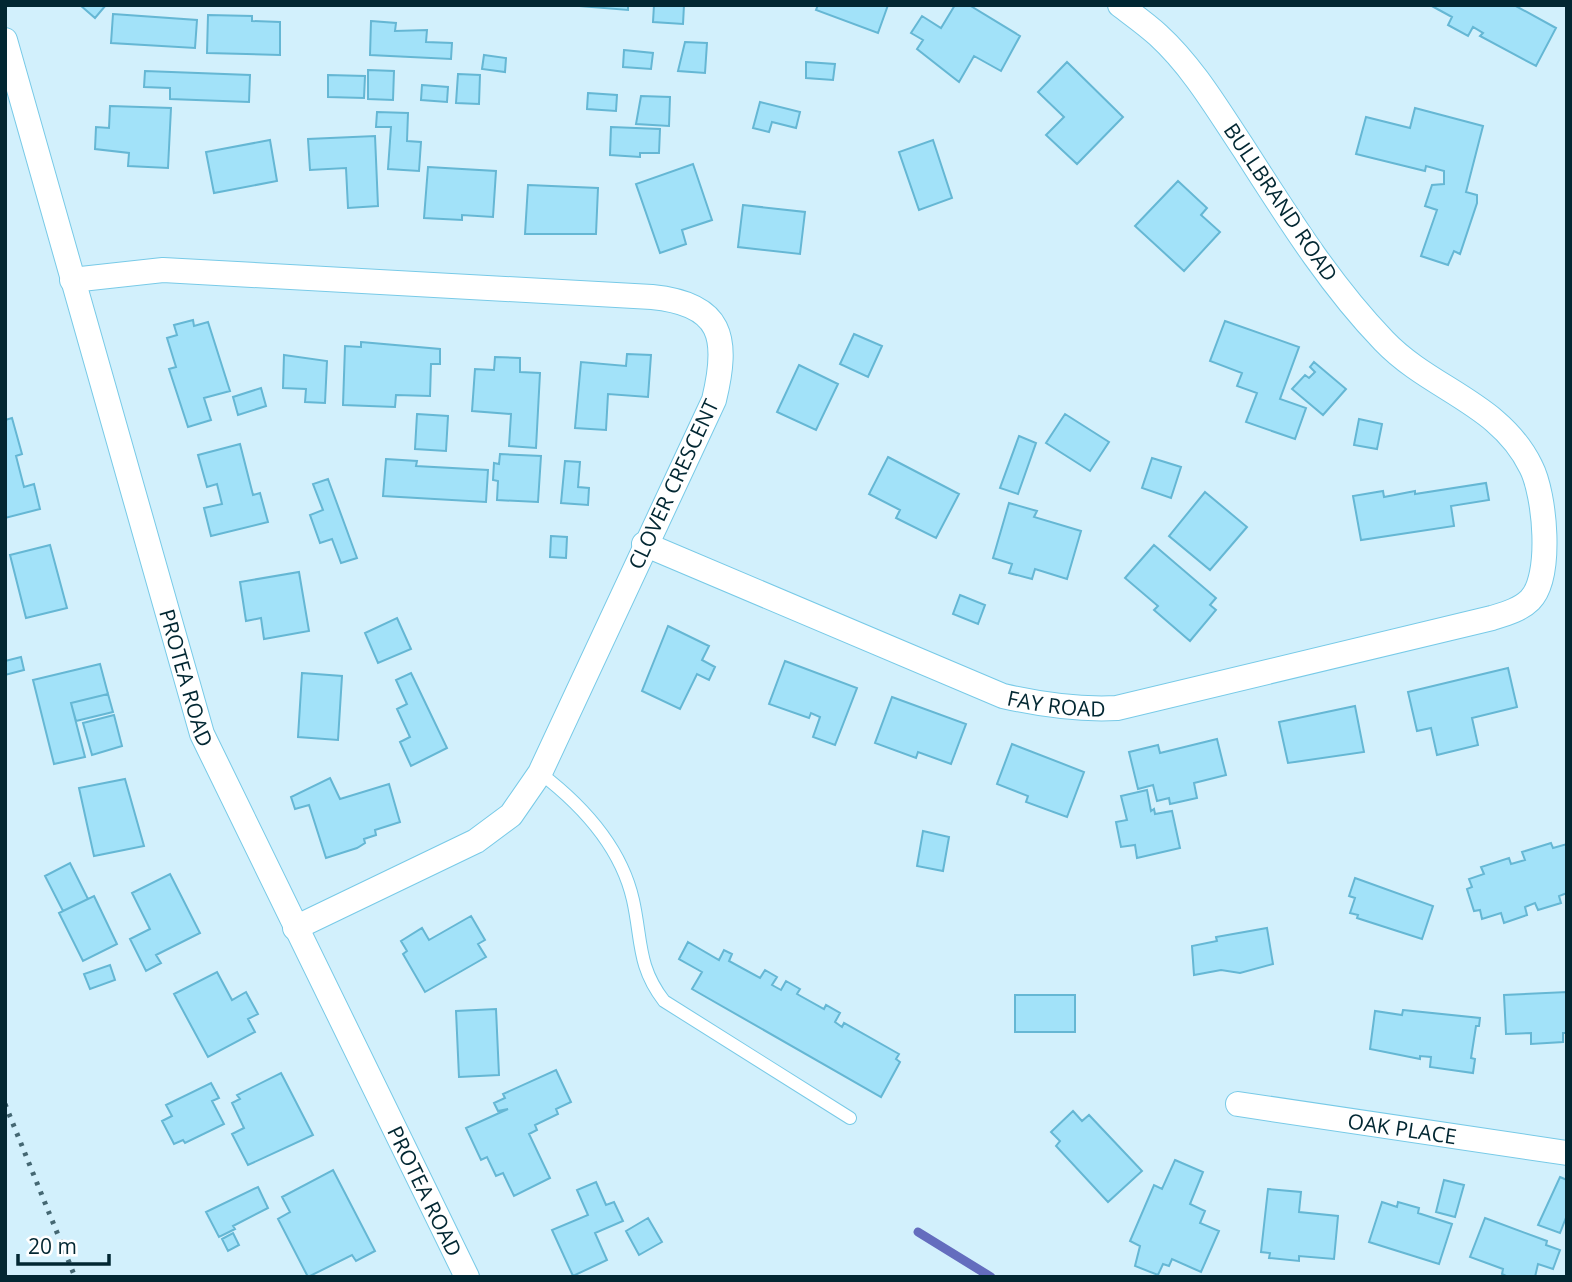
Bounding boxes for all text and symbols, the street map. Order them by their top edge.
street label: BULLBRAND ROAD [1218,118,1344,286]
street label: CLOVER CRESCENT [621,394,725,574]
street label: PROTEA ROAD [153,606,220,751]
street label: FAY ROAD [1005,683,1106,722]
street label: OAK PLACE [1346,1107,1459,1150]
street label: PROTEA ROAD [381,1121,469,1261]
scale bar [18,1222,108,1266]
text: 20 m [28,1232,77,1260]

